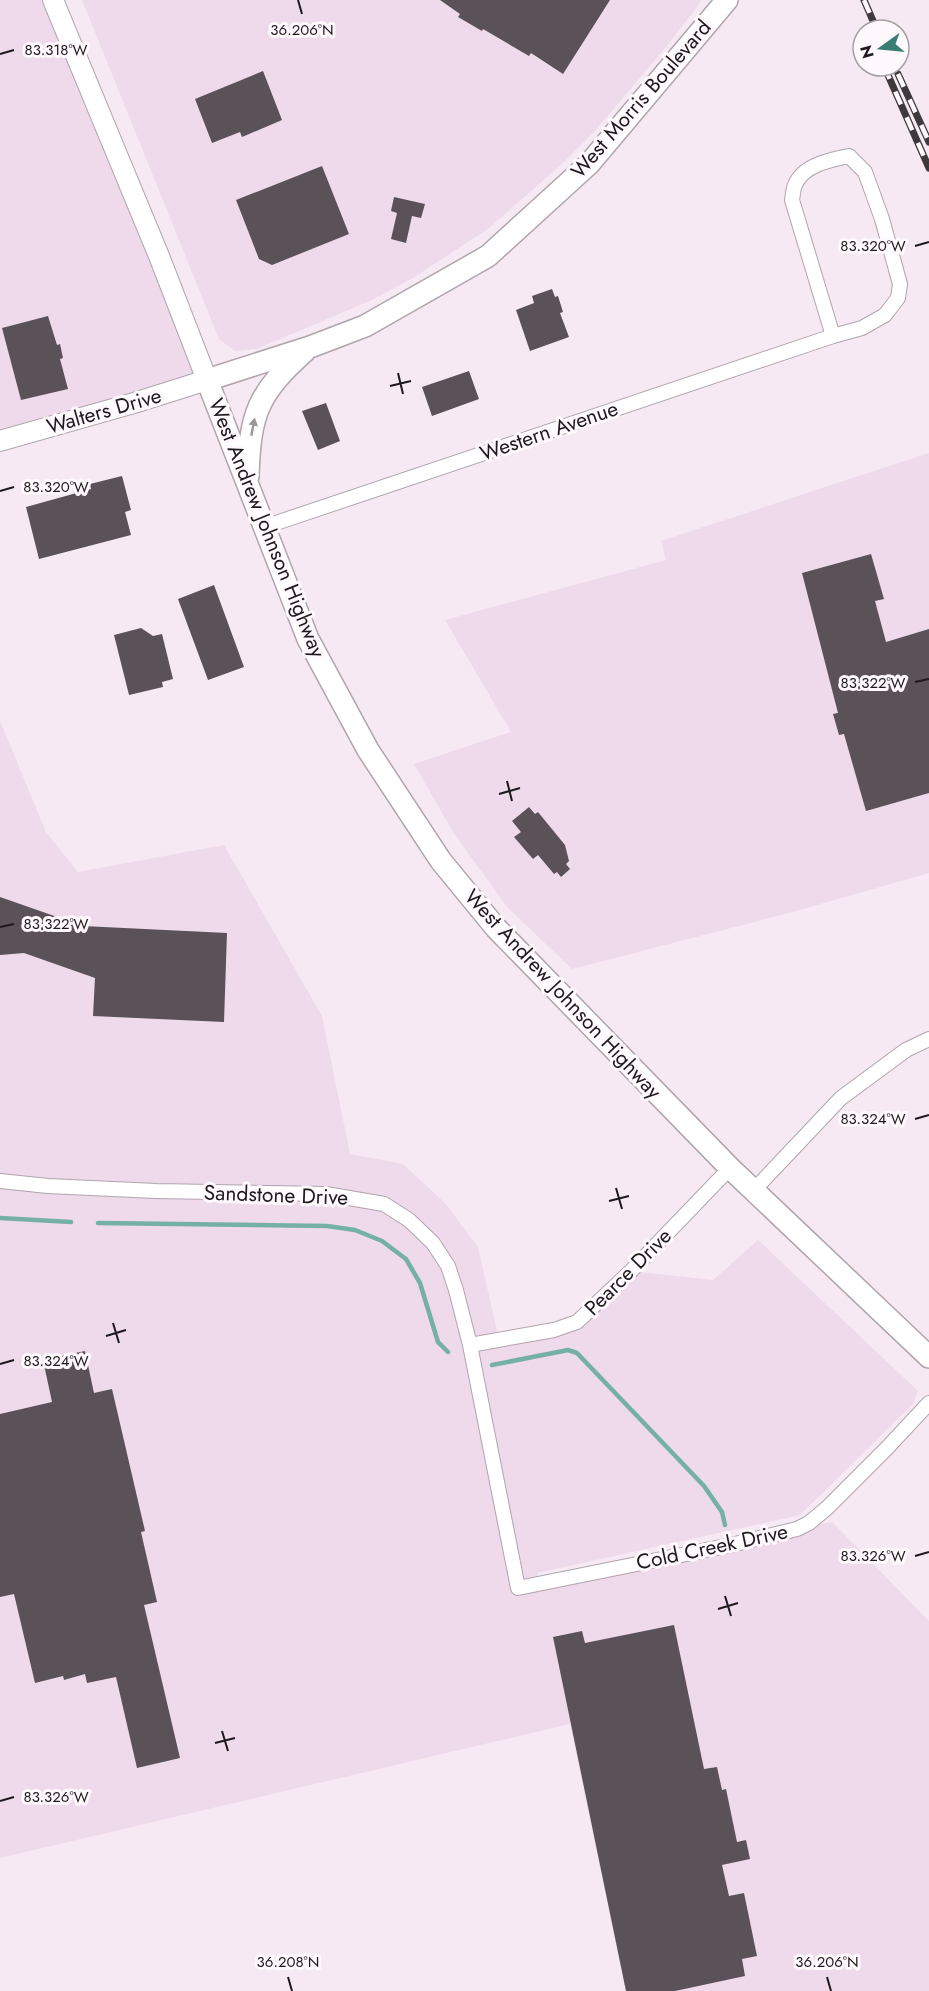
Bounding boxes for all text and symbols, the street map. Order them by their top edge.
street label: West Morris Boulevard [564,13,718,185]
north arrow [851,18,911,78]
text: 36.206°N [270,19,334,41]
text: 83.318°W [25,39,88,61]
text: N [854,43,880,61]
text: 83.320°W [840,235,906,257]
street label: Walters Drive [43,380,165,442]
street label: Western Avenue [476,393,622,469]
street label: West Andrew Johnson Highway [201,394,333,663]
one-way arrow [249,417,258,436]
text: 83.320°W [23,476,89,498]
text: 83.322°W [841,672,906,694]
street label: West Andrew Johnson Highway [457,882,669,1106]
text: 83.322°W [24,913,89,935]
text: 83.324°W [840,1108,906,1130]
street label: Sandstone Drive [203,1177,349,1213]
street label: Pearce Drive [578,1221,679,1322]
text: 83.324°W [23,1350,89,1372]
street label: Cold Creek Drive [634,1516,791,1578]
text: 83.326°W [840,1545,906,1567]
text: 83.326°W [23,1786,89,1808]
text: 36.208°N [257,1951,319,1973]
text: 36.206°N [795,1951,859,1973]

